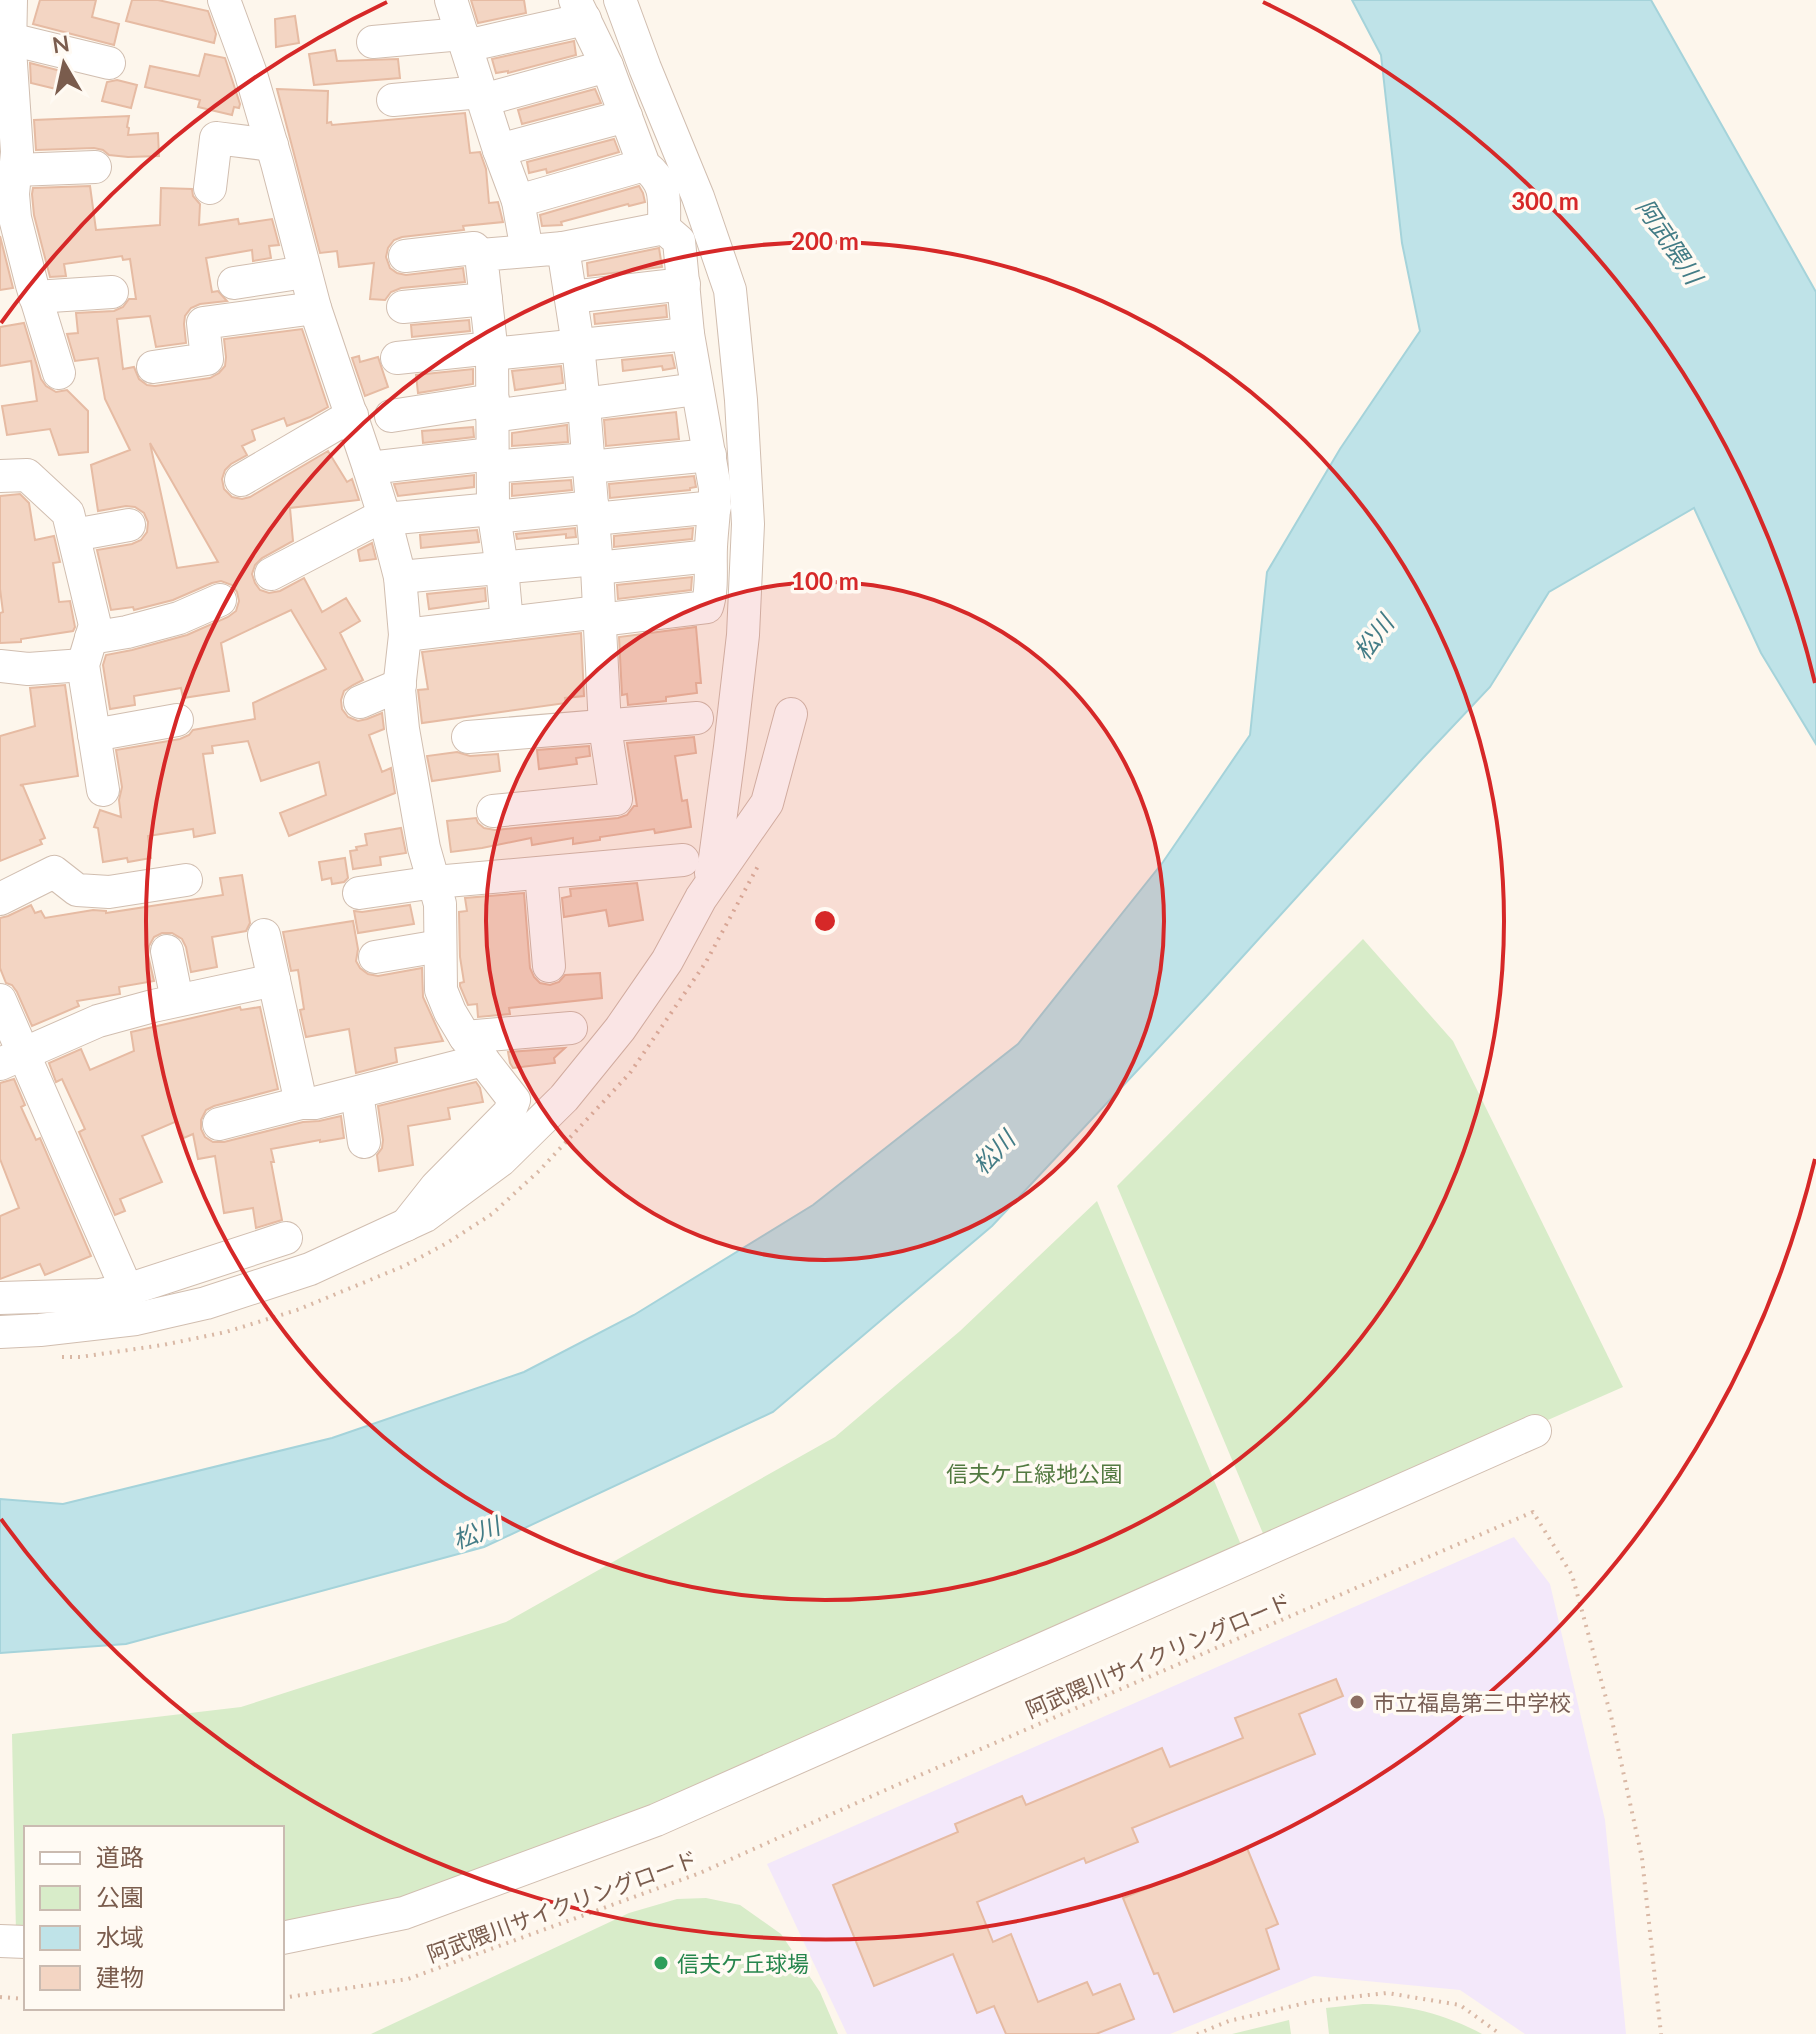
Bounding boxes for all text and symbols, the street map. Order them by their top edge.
north arrow [24,24,104,104]
text: N [50,29,71,58]
text: 300 m [1511,186,1579,215]
water label: 阿武隈川 [1631,193,1711,291]
text: 200 m [791,226,859,255]
text: 100 m [791,566,859,595]
water label: 松川 [1347,607,1401,665]
centre of rings [811,907,839,935]
water label: 松川 [966,1123,1022,1179]
park label: 信夫ケ丘緑地公園 [946,1460,1122,1487]
water label: 松川 [448,1509,506,1554]
street label: 阿武隈川サイクリングロード [1021,1587,1295,1723]
place label: 市立福島第三中学校 [1373,1689,1571,1716]
marker: 市立福島第三中学校 [1348,1693,1366,1711]
legend [24,1826,284,2010]
text: 道路 [96,1842,144,1871]
street label: 阿武隈川サイクリングロード [423,1844,701,1968]
text: 公園 [96,1882,144,1911]
text: 水域 [96,1922,144,1951]
place label: 信夫ケ丘球場 [677,1950,809,1977]
marker: 信夫ケ丘球場 [652,1954,670,1972]
text: 建物 [96,1962,144,1991]

